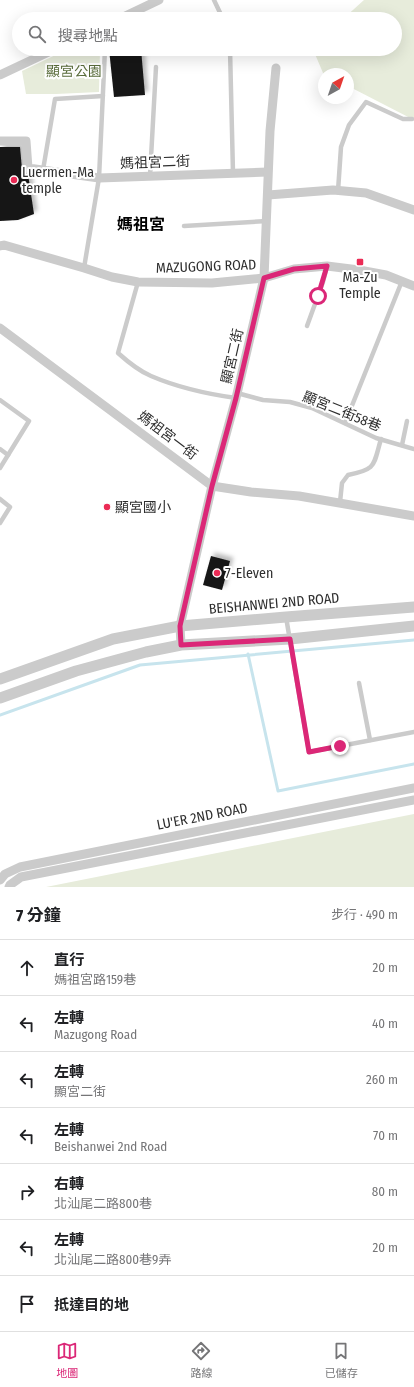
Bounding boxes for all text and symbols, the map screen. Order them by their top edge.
search box [12,12,402,56]
icon: search [26,23,48,45]
text: 搜尋地點 [58,27,118,45]
park label: 顯宮公園 [46,63,102,80]
north arrow [318,68,354,104]
street label: 媽祖宮二街 [120,153,190,172]
place label: Luermen-Ma temple [22,164,94,197]
marker: Luermen-Ma temple [9,175,19,185]
district label: 媽祖宮 [117,215,165,234]
street label: MAZUGONG ROAD [156,256,256,277]
marker: Ma-Zu Temple [355,257,365,267]
place label: Ma-Zu Temple [339,269,381,302]
route start [309,287,327,305]
street label: 顯宮二街 [218,327,247,385]
street label: 顯宮二街58巷 [300,388,384,435]
street label: 媽祖宮一街 [135,408,201,463]
place label: 顯宮國小 [115,499,171,516]
marker: 顯宮國小 [102,502,112,512]
place label: 7-Eleven [225,565,273,582]
marker: 7-Eleven [212,568,222,578]
street label: BEISHANWEI 2ND ROAD [208,589,340,618]
route end [331,737,349,755]
street label: LU'ER 2ND ROAD [155,799,249,834]
text: 7 分鐘 [16,905,61,926]
text: 步行 · 490 m [331,907,398,922]
text: 直行 [54,951,84,969]
icon: ahead [16,957,38,979]
text: 20 m [372,960,398,975]
text: 媽祖宮路159巷 [54,972,136,987]
text: 左轉 [54,1009,84,1027]
icon: left [16,1013,38,1035]
text: 40 m [372,1016,398,1031]
text: Mazugong Road [54,1027,137,1042]
text: 左轉 [54,1063,84,1081]
icon: left [16,1069,38,1091]
text: 260 m [366,1072,398,1087]
text: 顯宮二街 [54,1084,106,1099]
text: 左轉 [54,1121,84,1139]
icon: left [16,1125,38,1147]
text: 70 m [373,1128,398,1143]
text: Beishanwei 2nd Road [54,1139,167,1154]
text: 右轉 [54,1175,84,1193]
icon: right [16,1181,38,1203]
text: 80 m [372,1184,398,1199]
text: 北汕尾二路800巷 [54,1196,152,1211]
text: 左轉 [54,1231,84,1249]
icon: left [16,1237,38,1259]
text: 20 m [372,1240,398,1255]
text: 北汕尾二路800巷9弄 [54,1252,171,1267]
icon: arrive [16,1293,38,1315]
text: 抵達目的地 [54,1296,129,1314]
tab: 地圖 [56,1340,78,1380]
tab: 路線 [190,1340,212,1380]
tab: 已儲存 [325,1340,358,1380]

